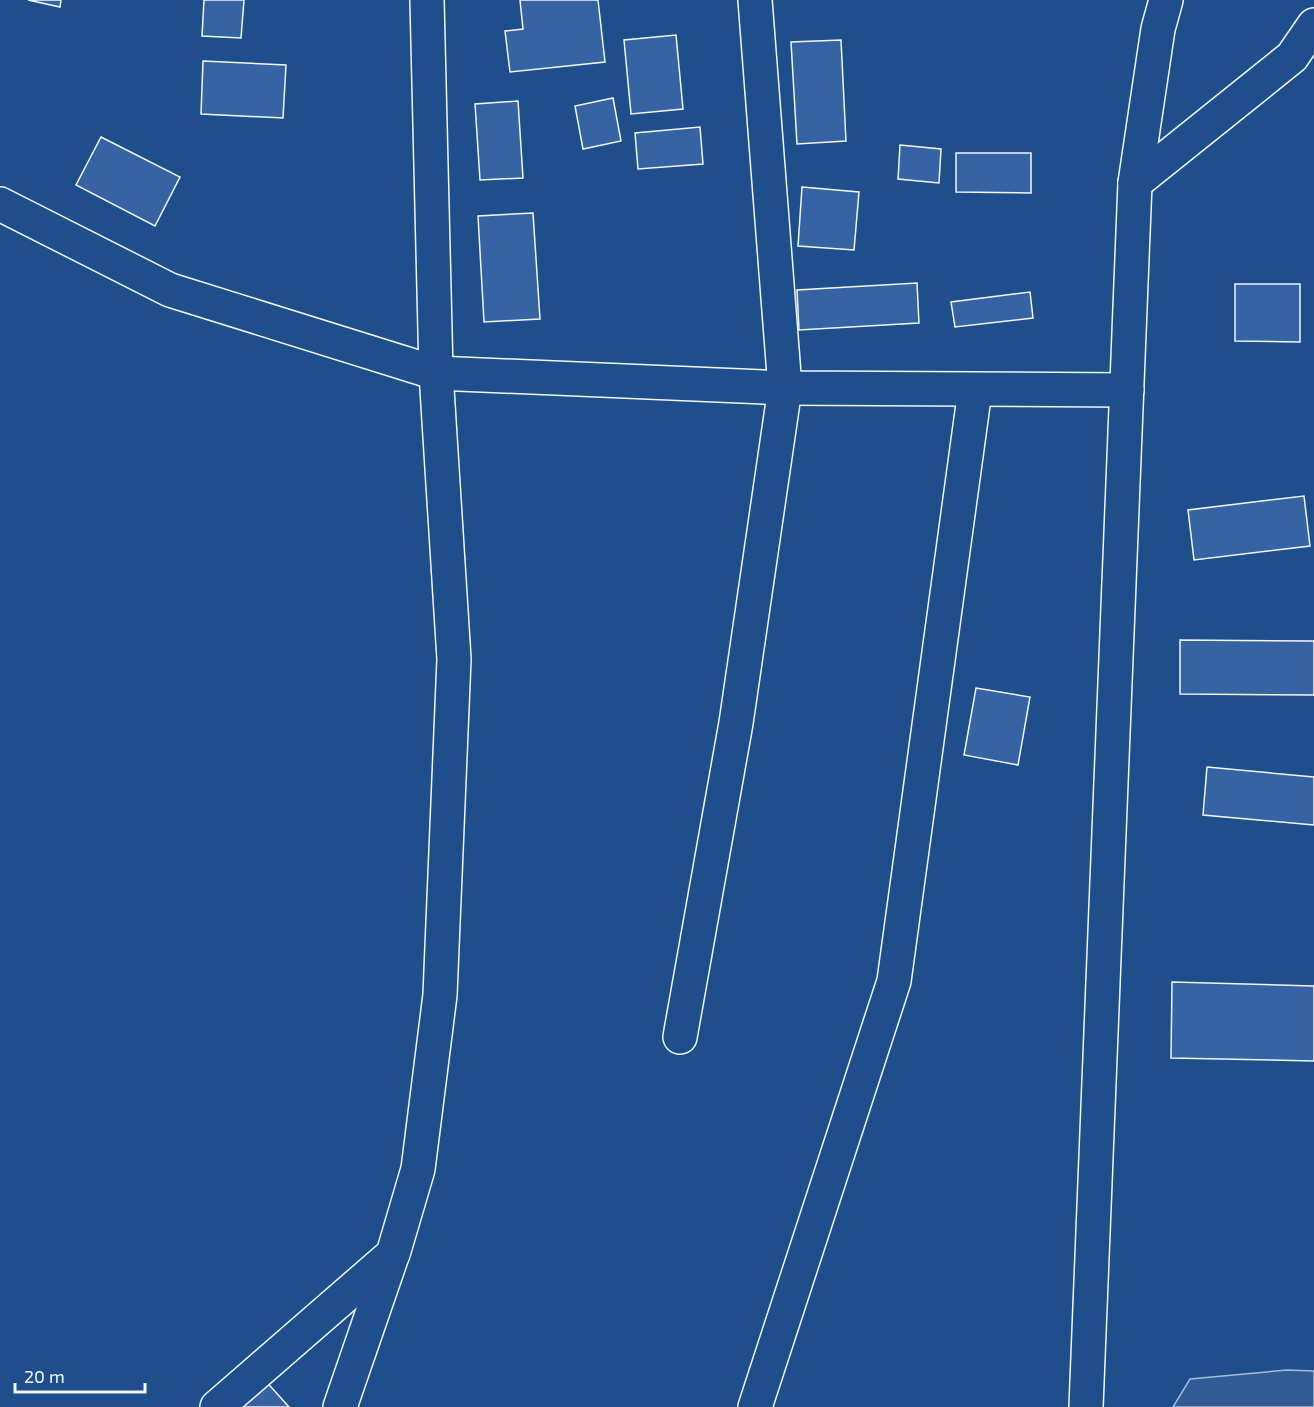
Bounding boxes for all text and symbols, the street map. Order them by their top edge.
scale bar [15,1356,146,1394]
text: 20 m [24,1365,65,1387]

